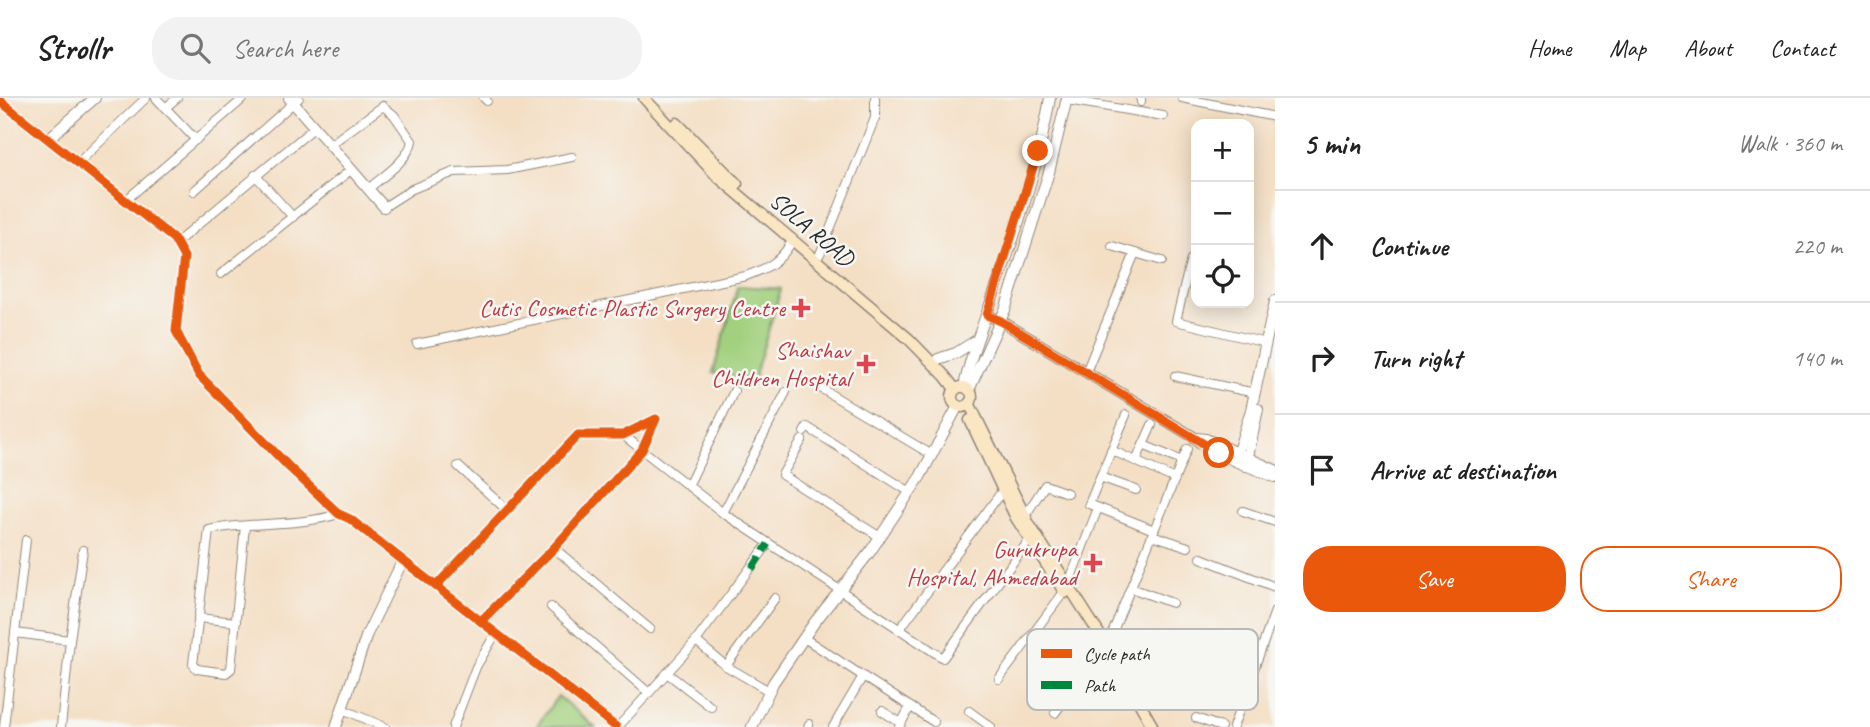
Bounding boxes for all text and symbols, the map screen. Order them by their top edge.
search box [152,17,642,80]
text: Strollr [35,27,110,69]
icon: search [176,29,214,67]
text: Search here [232,32,338,65]
text: Home [1528,33,1571,63]
text: Map [1609,33,1646,63]
text: About [1684,33,1732,63]
text: Contact [1770,33,1835,63]
map controls [1191,119,1254,308]
button: + [1191,119,1254,182]
text: 5 min [1303,125,1360,163]
text: Walk · 360 m [1738,129,1842,158]
route end [1022,135,1053,166]
button: − [1191,182,1254,245]
street label: SOLA ROAD [764,185,862,274]
icon: ahead [1303,227,1341,265]
text: Continue [1370,230,1448,263]
text: 220 m [1793,232,1842,261]
button: locate [1191,245,1254,308]
place label: Cutis Cosmetic Plastic Surgery Centre [479,293,787,323]
marker: Cutis Cosmetic Plastic Surgery Centre [791,298,811,318]
place label: Shaishav Children Hospital [711,335,854,393]
icon: right [1303,339,1341,377]
text: Turn right [1370,342,1461,375]
text: 140 m [1793,344,1842,373]
marker: Shaishav Children Hospital [856,354,876,374]
route start [1203,437,1234,468]
icon: arrive [1303,451,1341,489]
text: Arrive at destination [1370,454,1556,487]
place label: Gurukrupa Hospital, Ahmedabad [906,534,1081,592]
button: Save [1303,546,1566,612]
button: Share [1580,546,1842,612]
marker: Gurukrupa Hospital, Ahmedabad [1083,553,1103,573]
legend [1027,629,1258,710]
text: Cycle path [1084,642,1150,666]
text: Path [1084,674,1117,698]

